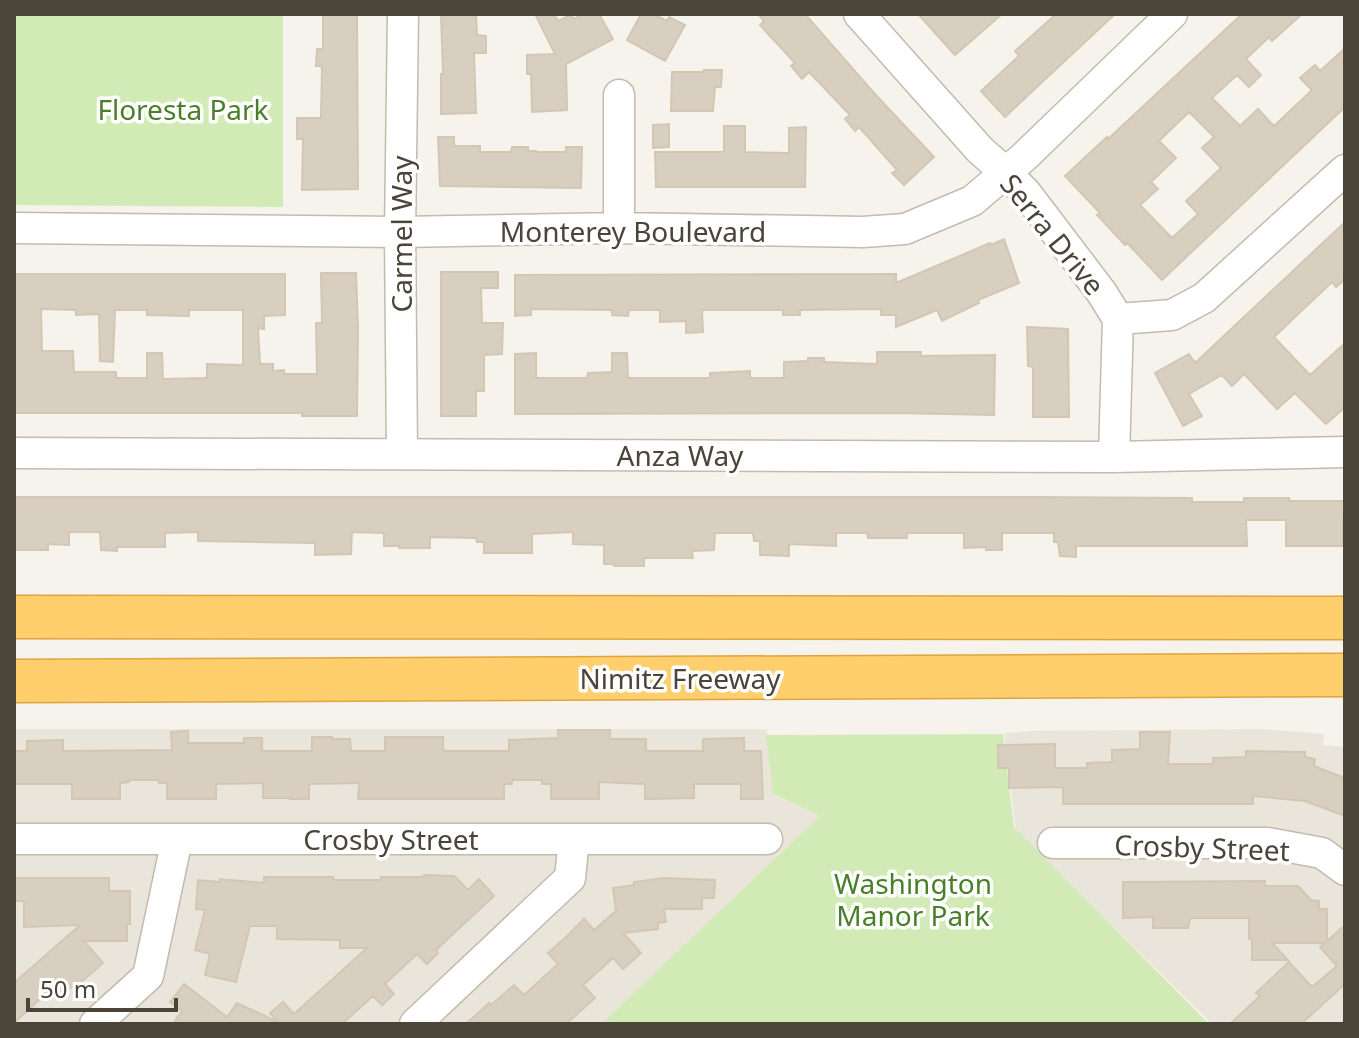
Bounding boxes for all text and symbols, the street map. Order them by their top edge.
park label: Floresta Park [97,90,269,128]
street label: Carmel Way [382,155,420,312]
street label: Serra Drive [992,165,1114,303]
street label: Monterey Boulevard [500,212,766,250]
street label: Anza Way [617,436,744,474]
street label: Nimitz Freeway [579,659,781,697]
street label: Crosby Street [303,820,479,858]
street label: Crosby Street [1114,825,1290,869]
park label: Washington Manor Park [834,864,992,934]
scale bar [28,962,176,1012]
text: 50 m [40,972,96,1005]

